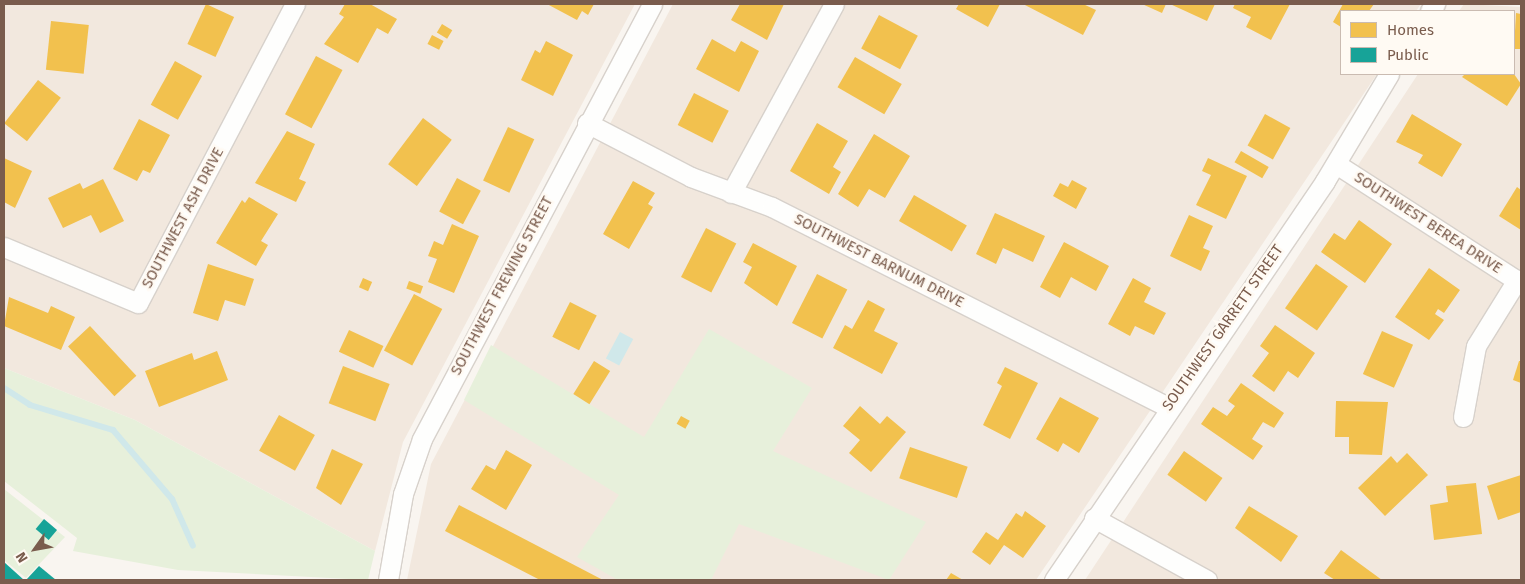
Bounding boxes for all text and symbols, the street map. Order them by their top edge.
legend [1340,10,1515,75]
text: Homes [1387,21,1434,39]
text: Public [1387,46,1429,64]
street label: SOUTHWEST ASH DRIVE [138,145,228,291]
street label: SOUTHWEST BEREA DRIVE [1351,168,1505,278]
street label: SOUTHWEST FREWING STREET [447,194,557,378]
street label: SOUTHWEST BARNUM DRIVE [791,210,967,312]
street label: SOUTHWEST GARRETT STREET [1159,242,1287,414]
north arrow [10,524,60,574]
text: N [12,549,32,566]

